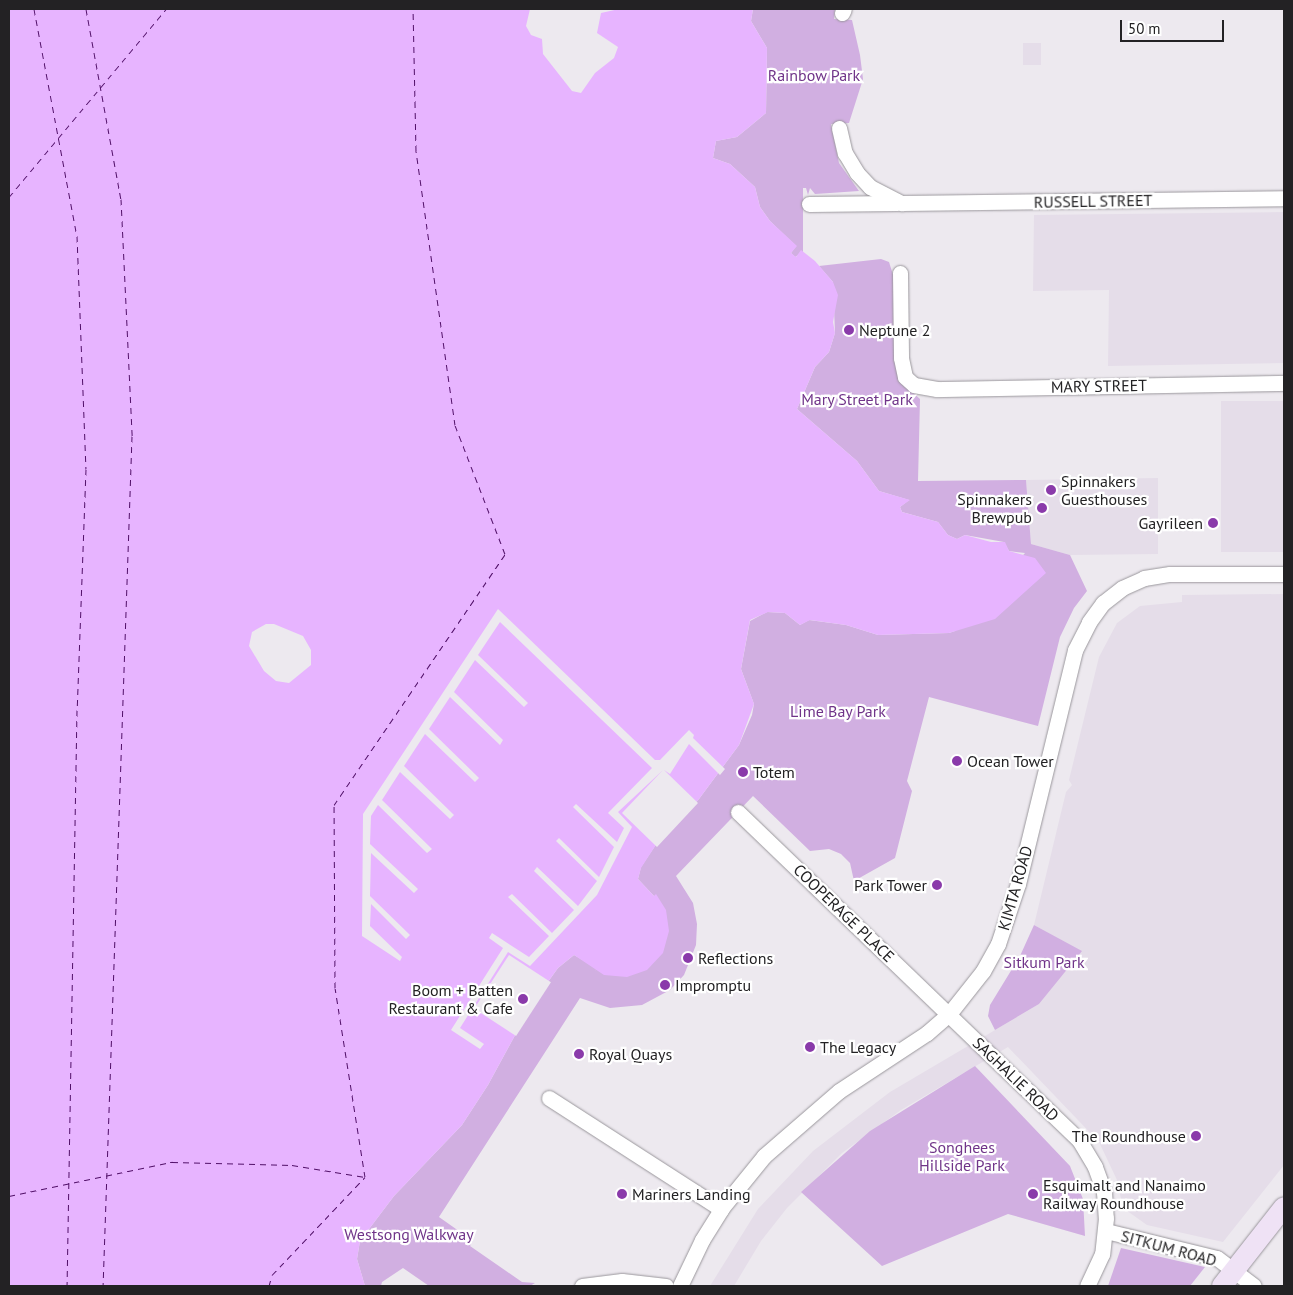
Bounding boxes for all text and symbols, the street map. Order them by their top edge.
scale bar [1123,10,1227,42]
text: 50 m [1128,19,1161,38]
park label: Rainbow Park [768,65,860,85]
street label: RUSSELL STREET [1033,190,1153,212]
place label: Neptune 2 [859,320,930,340]
marker: Neptune 2 [843,324,855,336]
street label: MARY STREET [1050,376,1148,396]
park label: Mary Street Park [801,389,913,409]
place label: Spinnakers Guesthouses [1061,471,1147,509]
marker: Spinnakers Guesthouses [1045,484,1057,496]
place label: Spinnakers Brewpub [957,489,1032,527]
marker: Spinnakers Brewpub [1036,502,1048,514]
place label: Gayrileen [1139,513,1203,533]
marker: Gayrileen [1207,517,1219,529]
park label: Lime Bay Park [790,701,886,721]
place label: Ocean Tower [967,751,1054,771]
marker: Ocean Tower [951,755,963,767]
place label: Totem [753,762,795,782]
marker: Totem [737,766,749,778]
street label: KIMTA ROAD [994,843,1036,933]
street label: COOPERAGE PLACE [790,860,898,966]
place label: Park Tower [853,875,927,895]
marker: Park Tower [931,879,943,891]
place label: Reflections [698,948,773,968]
marker: Reflections [682,952,694,964]
park label: Sitkum Park [1003,952,1085,972]
place label: Impromptu [675,975,751,995]
marker: Impromptu [659,979,671,991]
place label: Boom + Batten Restaurant & Cafe [388,980,513,1018]
marker: Boom + Batten Restaurant & Cafe [517,993,529,1005]
street label: SAGHALIE ROAD [969,1033,1063,1125]
place label: The Legacy [820,1037,896,1057]
marker: The Legacy [804,1041,816,1053]
place label: Royal Quays [589,1044,672,1064]
marker: Royal Quays [573,1048,585,1060]
place label: The Roundhouse [1072,1126,1186,1146]
marker: The Roundhouse [1190,1130,1202,1142]
park label: Songhees Hillside Park [919,1137,1005,1175]
place label: Esquimalt and Nanaimo Railway Roundhouse [1043,1175,1206,1213]
place label: Mariners Landing [632,1184,751,1204]
marker: Mariners Landing [616,1188,628,1200]
marker: Esquimalt and Nanaimo Railway Roundhouse [1027,1188,1039,1200]
park label: Westsong Walkway [344,1224,474,1244]
street label: SITKUM ROAD [1119,1226,1219,1270]

